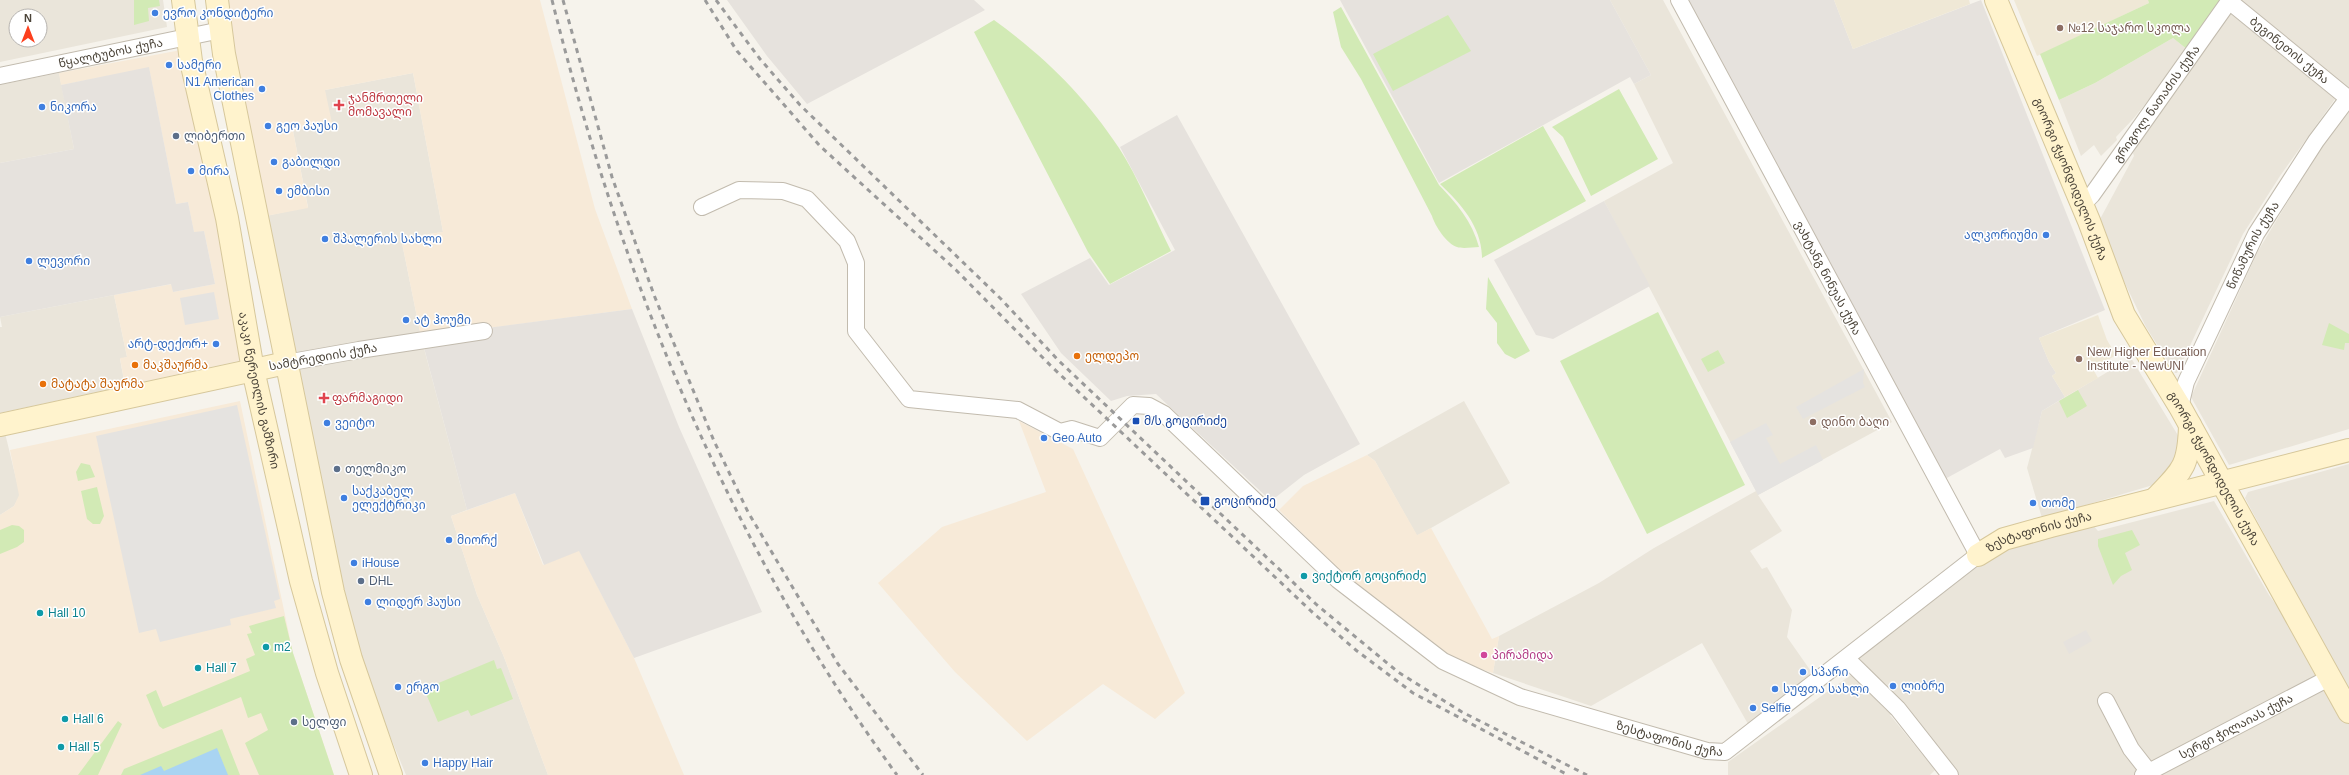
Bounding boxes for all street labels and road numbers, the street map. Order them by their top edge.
street label: ბეგინეთის ქუჩა [2247,14,2332,87]
street label: წყალტუბოს ქუჩა [57,35,164,71]
street label: გრიგოლ ნათაძის ქუჩა [2110,42,2203,165]
street label: გიორგი ჭყონდიდელის ქუჩა [2031,96,2110,262]
street label: წიწამურის ქუჩა [2224,199,2282,291]
street label: ვახტანგ ნინუას ქუჩა [1792,218,1864,338]
street label: აკაკი წერეთლის გამზირი [236,311,282,471]
street label: სამტრედიის ქუჩა [268,341,378,374]
street label: გიორგი ჭყონდიდელის ქუჩა [2165,389,2263,548]
street label: ზესტაფონის ქუჩა [1984,509,2093,555]
street label: სერგი ჭილაიას ქუჩა [2177,691,2295,762]
street label: ზესტაფონის ქუჩა [1615,718,1723,759]

